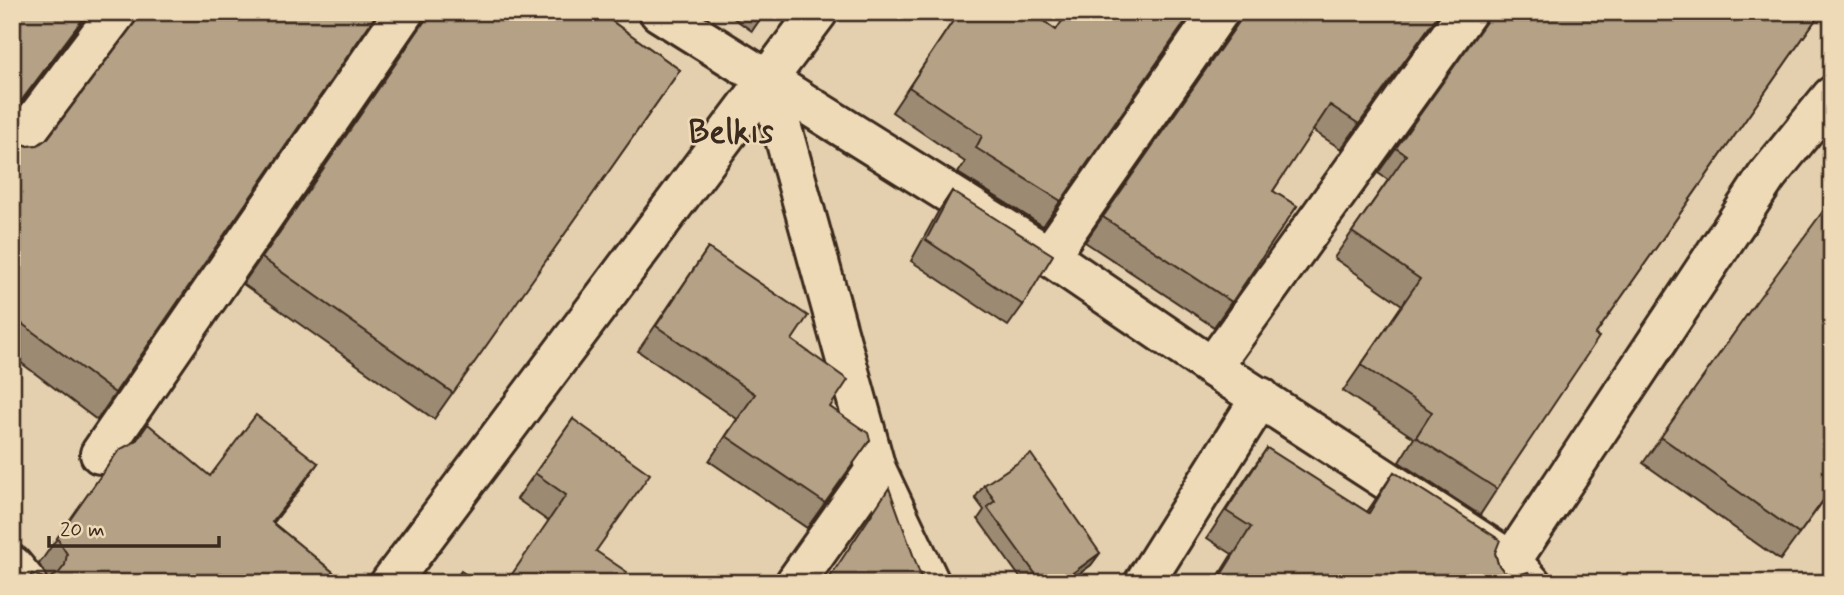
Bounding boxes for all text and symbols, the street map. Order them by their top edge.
district label: Belkıs [688,111,774,155]
scale bar [49,504,219,548]
text: 20 m [60,516,105,544]

